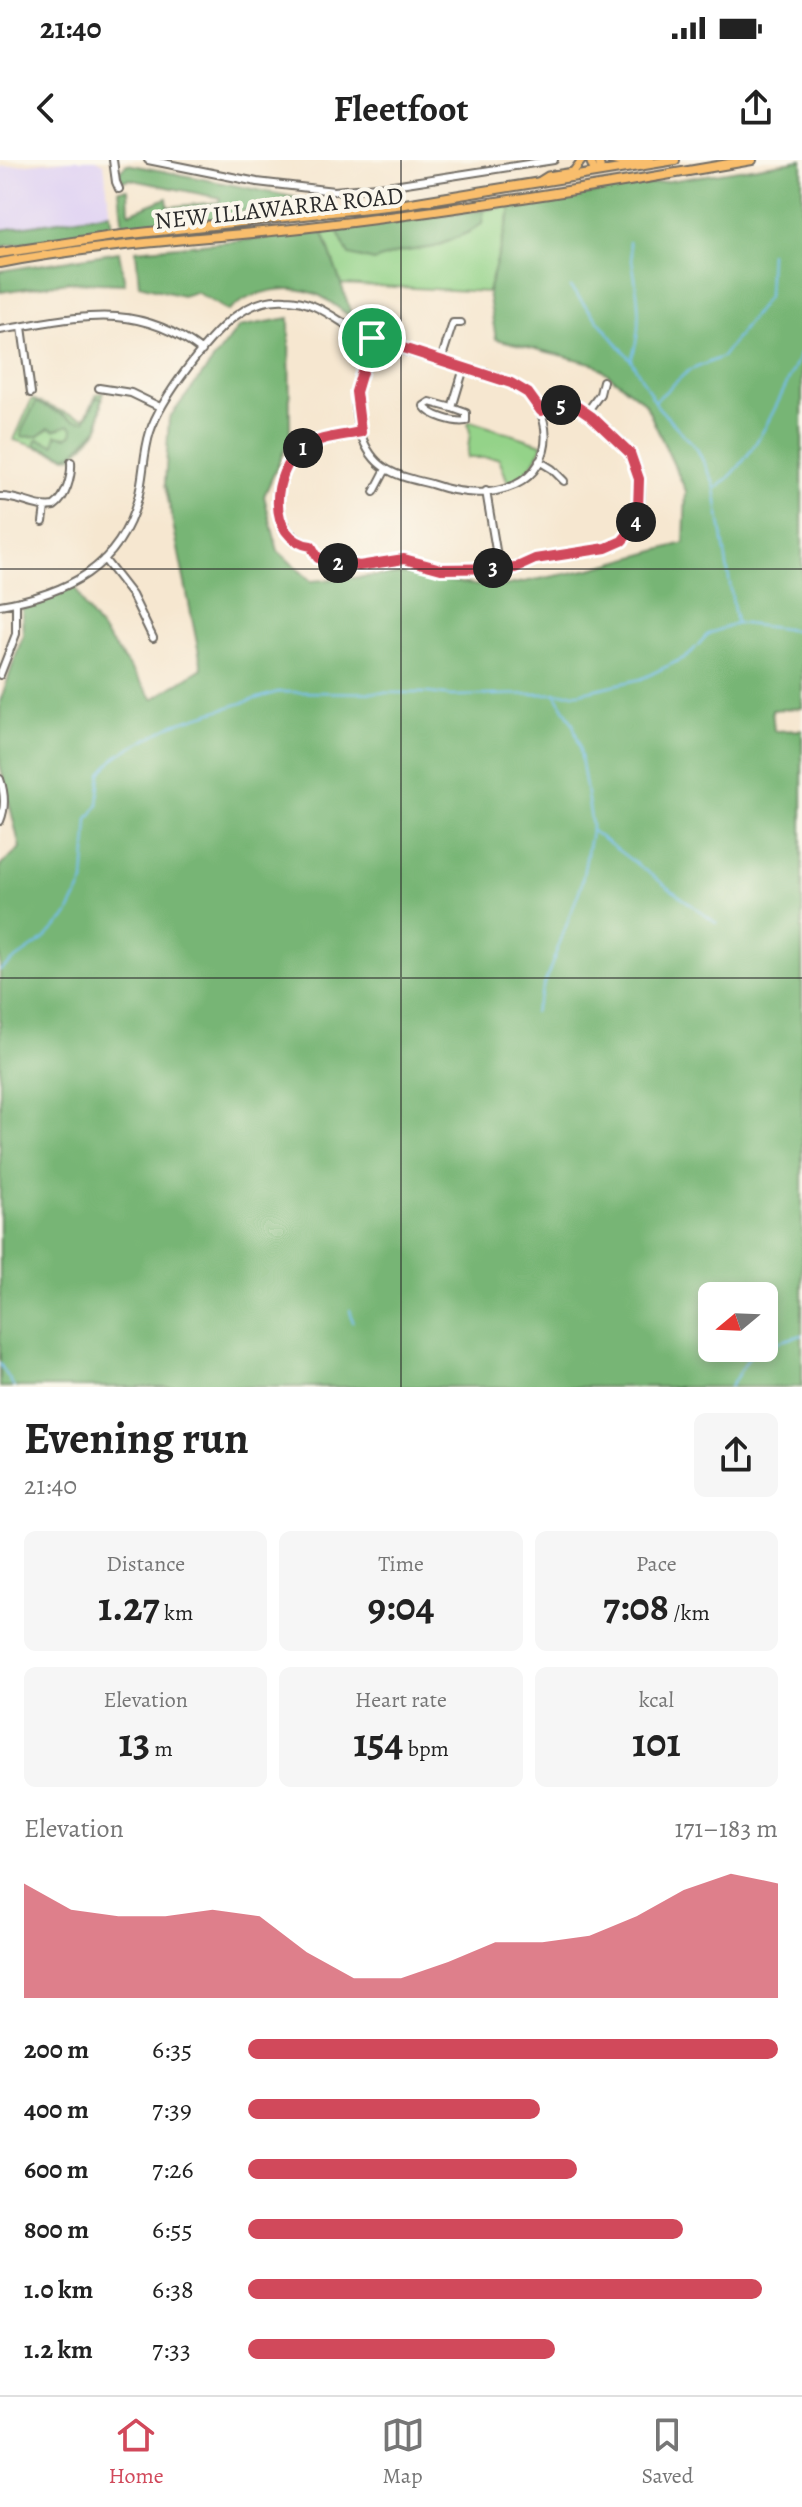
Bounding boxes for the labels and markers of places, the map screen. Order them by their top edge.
pin [338,304,406,372]
pin: 5 [541,385,581,425]
pin: 1 [283,428,323,468]
pin: 4 [616,502,656,542]
pin: 2 [318,543,358,583]
pin: 3 [473,548,513,588]

